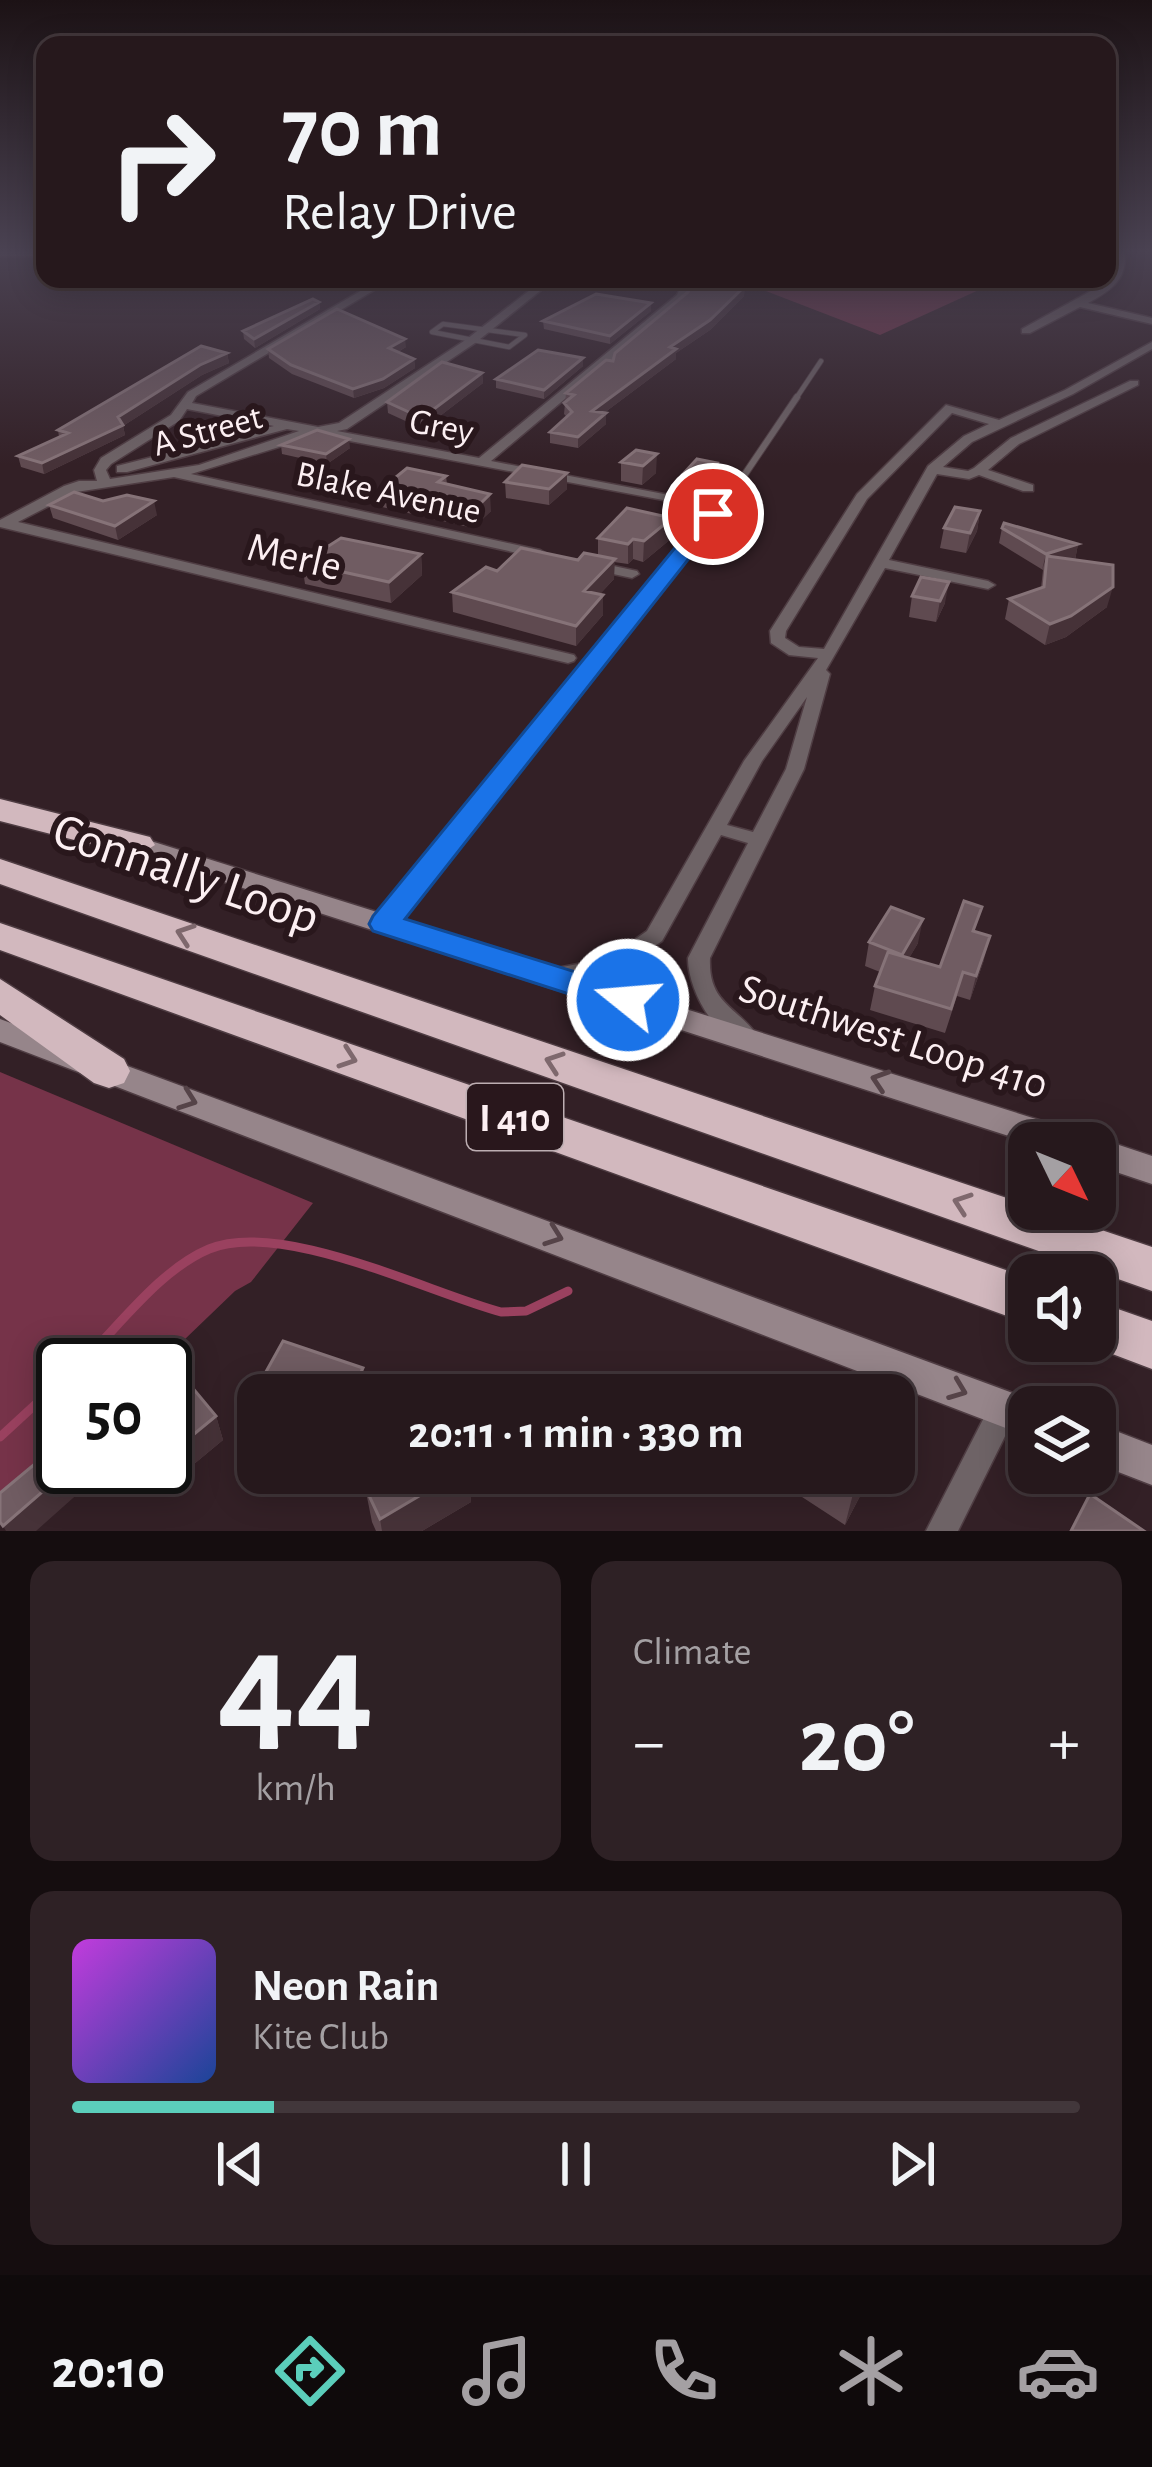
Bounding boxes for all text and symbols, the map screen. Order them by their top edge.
icon: right [84,84,240,240]
text: 70 m [282,88,443,172]
text: Relay Drive [282,186,517,240]
street label: A Street [149,399,267,463]
street label: Grey [407,403,477,451]
street label: Blake Avenue [293,456,484,530]
pin [662,463,764,565]
icon: arrive [680,481,746,547]
street label: Merle [244,526,346,588]
street label: Connally Loop [47,805,326,944]
one-way arrow [176,924,197,948]
position arrow [565,937,691,1063]
street label: Southwest Loop 410 [734,967,1053,1107]
one-way arrow [336,1044,357,1068]
one-way arrow [545,1052,566,1076]
one-way arrow [870,1070,891,1095]
road number: I 410 [467,1084,563,1150]
one-way arrow [177,1086,198,1110]
north arrow [1008,1122,1116,1230]
map controls [1008,1122,1116,1494]
one-way arrow [953,1193,974,1217]
one-way arrow [542,1222,563,1247]
button: sound [1008,1254,1116,1362]
speed limit sign: 50 [36,1338,192,1494]
one-way arrow [946,1376,967,1400]
button: layers [1008,1386,1116,1494]
text: 20:11 · 1 min · 330 m [408,1411,744,1456]
text: 44 [217,1609,374,1765]
text: Climate [633,1633,751,1672]
text: 20° [799,1698,914,1788]
text: − [633,1710,665,1776]
text: + [1048,1710,1080,1776]
text: km/h [255,1769,336,1808]
text: Neon Rain [252,1964,439,2009]
text: Kite Club [252,2018,389,2057]
icon: previous [207,2131,273,2197]
icon: pause [543,2131,609,2197]
icon: next [879,2131,945,2197]
icon: directions [268,2329,352,2413]
icon: music [455,2329,539,2413]
icon: phone [642,2329,726,2413]
icon: climate [829,2329,913,2413]
icon: car [1016,2329,1100,2413]
text: 20:10 [52,2344,165,2398]

